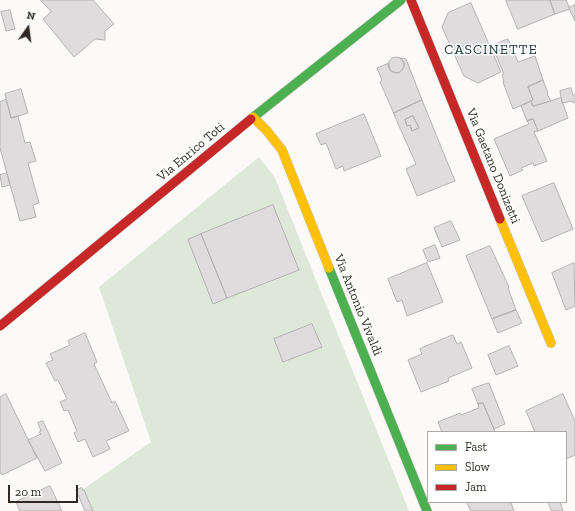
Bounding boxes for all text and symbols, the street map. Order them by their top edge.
north arrow [8,8,48,48]
text: N [25,9,37,23]
district label: CASCINETTE [444,42,538,58]
street label: Via Gaetano Donizetti [463,106,523,226]
street label: Via Enrico Toti [154,119,228,185]
street label: Via Antonio Vivaldi [331,252,385,358]
legend [427,431,567,503]
text: Fast [465,440,487,454]
text: Slow [465,460,490,474]
scale bar [10,477,80,503]
text: Jam [465,480,486,494]
text: 20 m [15,485,41,499]

